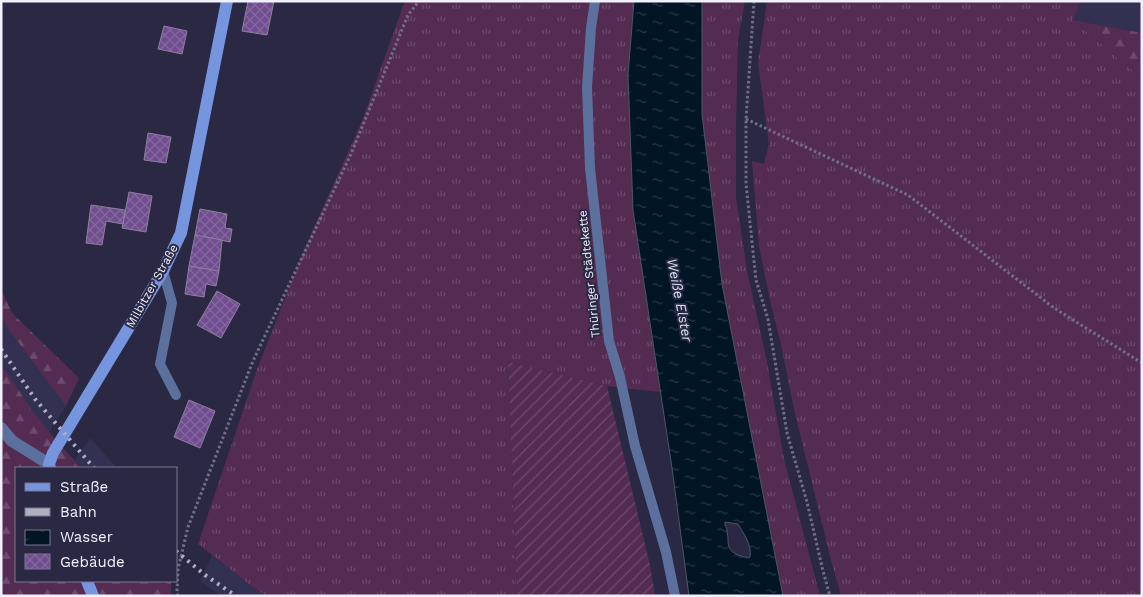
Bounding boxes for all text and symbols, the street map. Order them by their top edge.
street label: Thüringer Städtekette [575,210,603,338]
street label: Milbitzer Straße [123,242,181,330]
water label: Weiße Elster [664,257,696,344]
legend [15,467,178,582]
text: Straße [60,478,108,496]
text: Bahn [60,503,97,521]
text: Wasser [60,528,113,546]
text: Gebäude [60,553,125,571]

